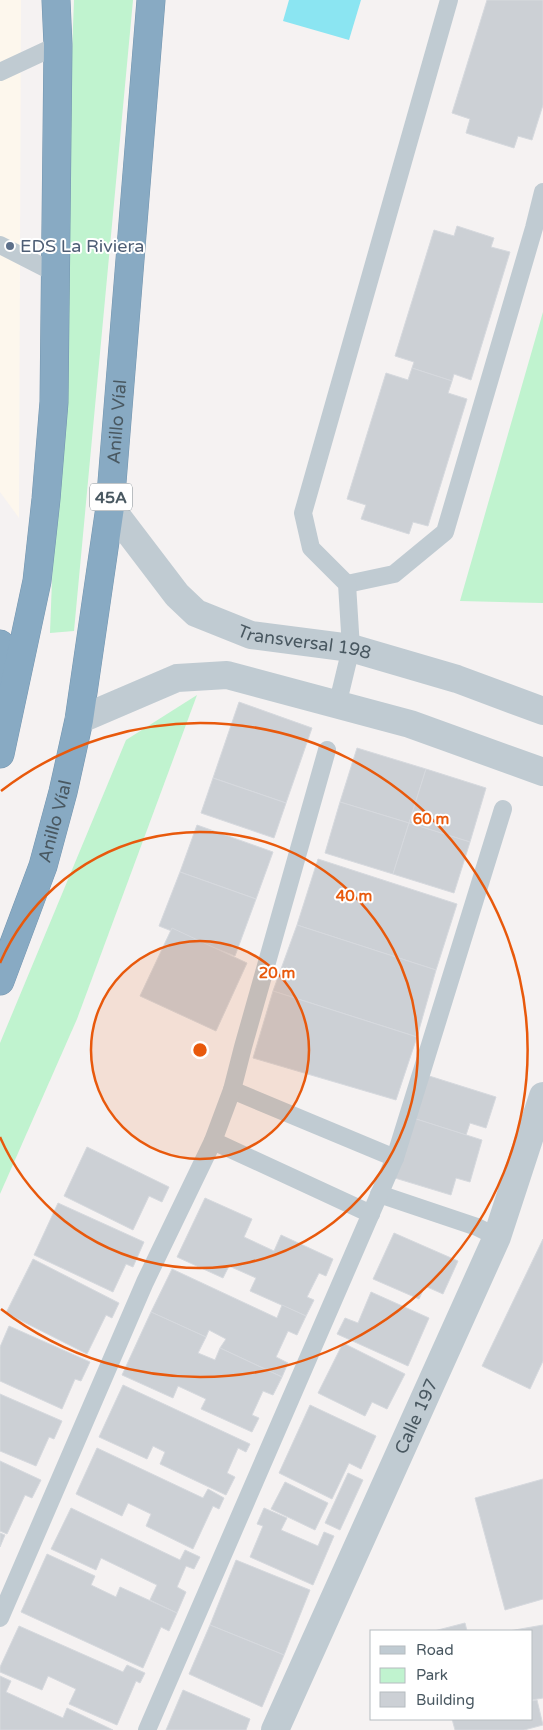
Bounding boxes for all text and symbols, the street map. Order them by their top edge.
place label: EDS La Riviera [20,235,144,257]
marker: EDS La Riviera [4,240,16,252]
street label: Anillo Víal [103,379,131,465]
road number: 45A [90,484,132,511]
street label: Transversal 198 [234,620,374,664]
street label: Anillo Víal [33,778,76,865]
text: 60 m [413,810,449,828]
text: 40 m [336,887,372,905]
text: 20 m [259,964,295,982]
centre of rings [191,1041,209,1059]
street label: Calle 197 [390,1375,443,1458]
legend [370,1630,533,1720]
text: Road [416,1641,454,1659]
text: Park [416,1666,448,1684]
text: Building [416,1691,475,1709]

